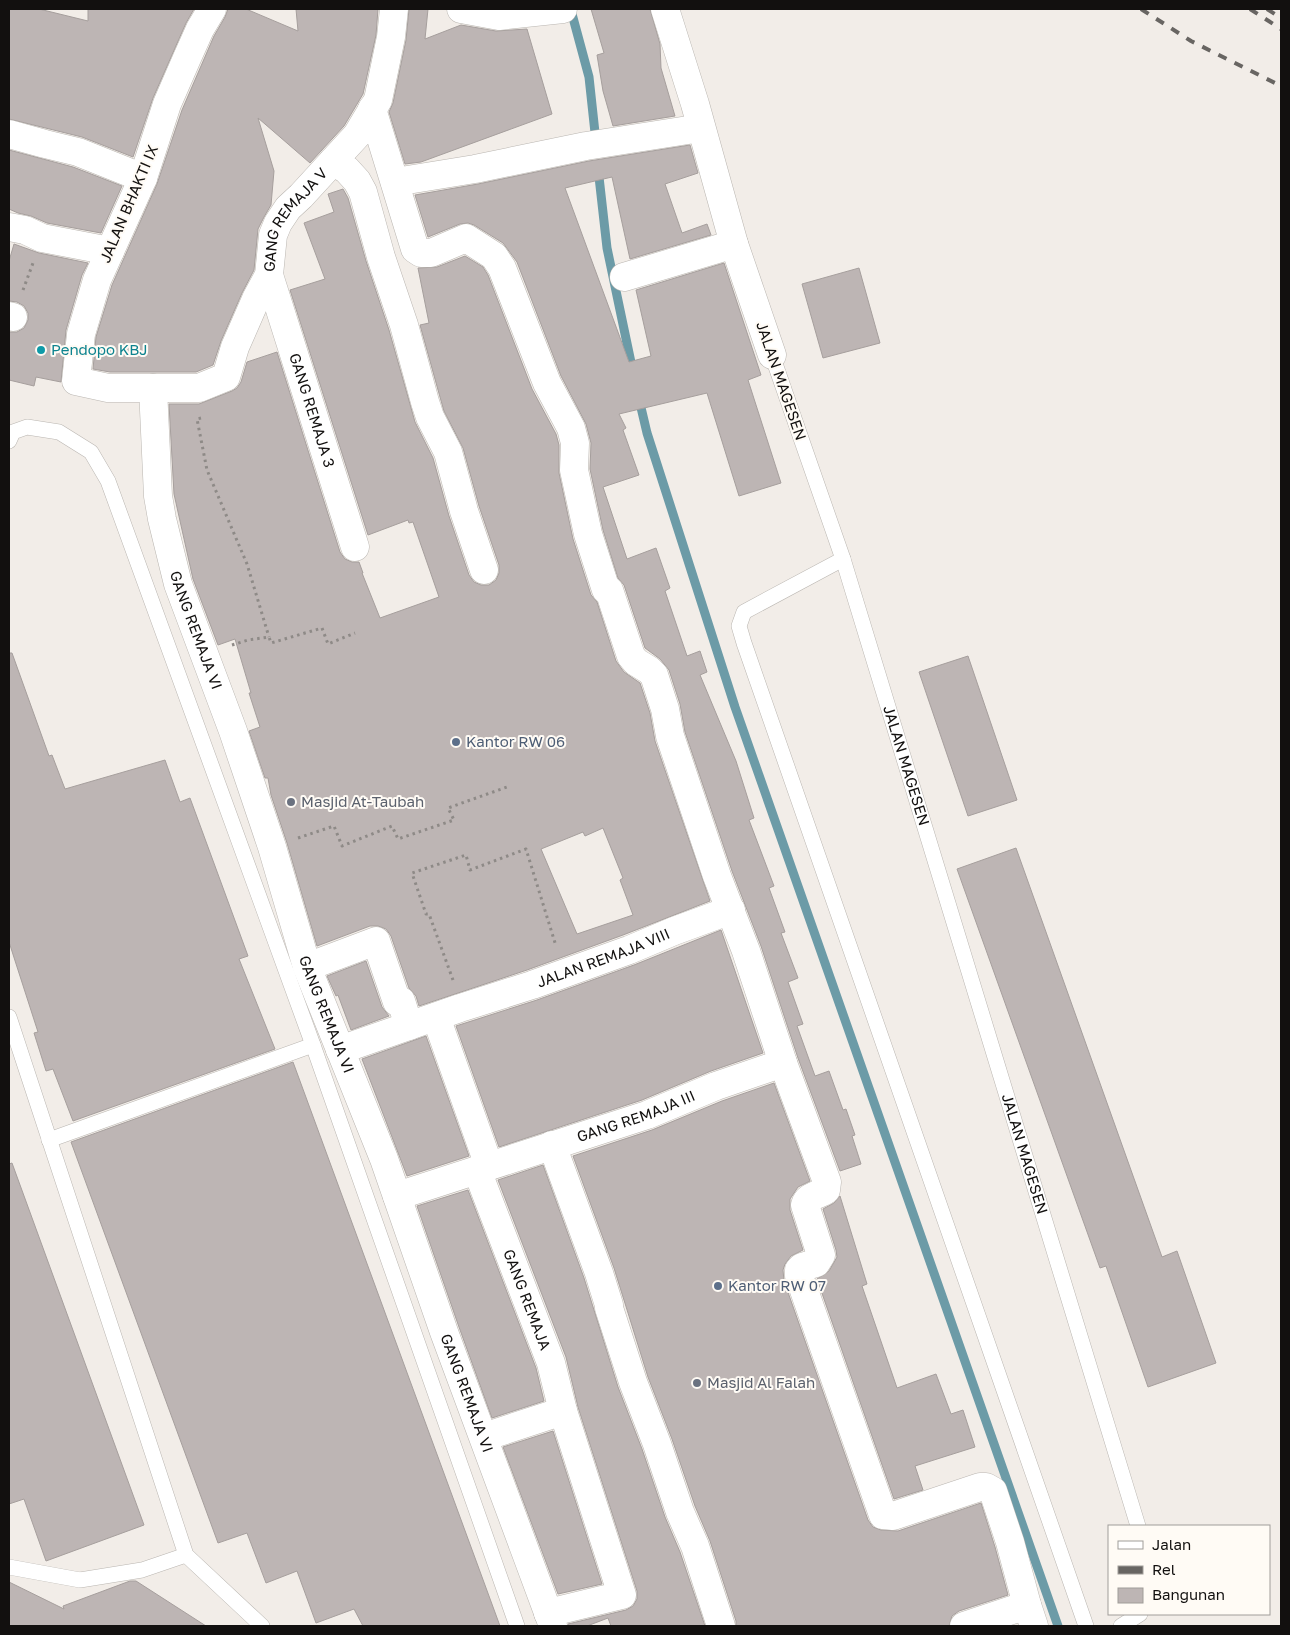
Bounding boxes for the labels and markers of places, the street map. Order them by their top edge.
place label: Pendopo KBJ [51,340,148,358]
marker: Pendopo KBJ [35,344,47,356]
place label: Kantor RW 06 [466,732,565,750]
marker: Kantor RW 06 [450,736,462,748]
place label: Masjid At-Taubah [301,792,424,810]
marker: Masjid At-Taubah [285,796,297,808]
place label: Kantor RW 07 [728,1276,826,1294]
marker: Kantor RW 07 [712,1280,724,1292]
place label: Masjid Al Falah [707,1373,815,1391]
marker: Masjid Al Falah [691,1377,703,1389]

